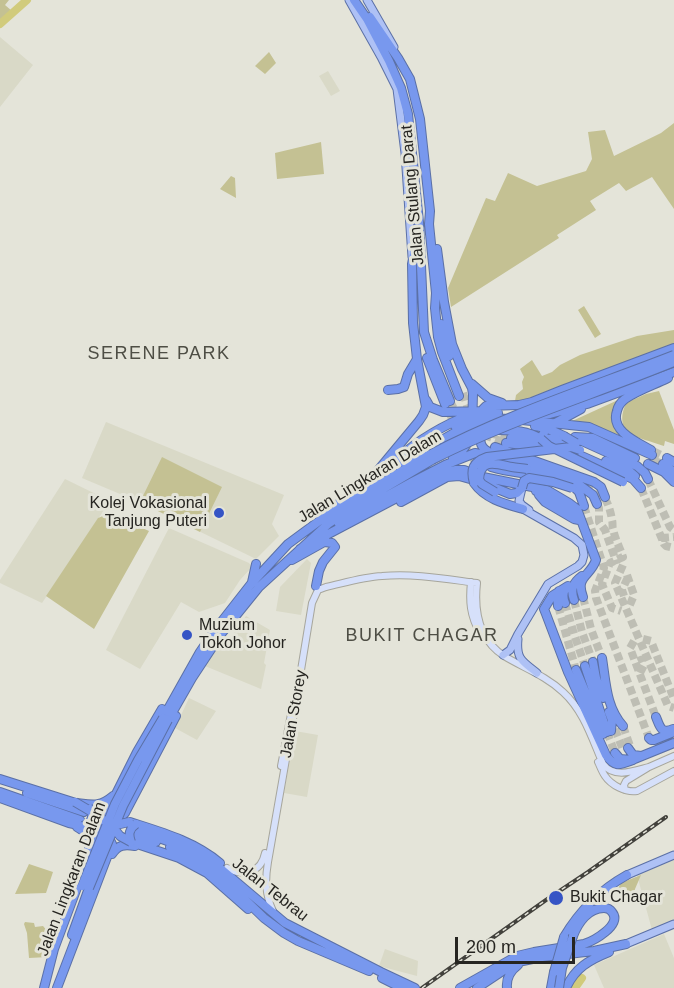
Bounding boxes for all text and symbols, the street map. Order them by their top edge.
street label: Jalan Stulang Darat [397,124,429,266]
district label: SERENE PARK [87,343,231,365]
street label: Jalan Lingkaran Dalam [295,427,445,527]
place label: Kolej Vokasional Tanjung Puteri [90,494,207,532]
marker: Kolej Vokasional Tanjung Puteri [212,506,226,520]
place label: Muzium Tokoh Johor [199,616,286,654]
district label: BUKIT CHAGAR [345,625,499,647]
marker: Muzium Tokoh Johor [180,628,194,642]
street label: Jalan Storey [277,669,311,759]
street label: Jalan Lingkaran Dalam [34,799,110,959]
street label: Jalan Tebrau [228,854,312,926]
place label: Bukit Chagar [570,888,662,908]
marker: Bukit Chagar [547,889,565,907]
scale bar [458,925,578,963]
text: 200 m [466,937,516,957]

